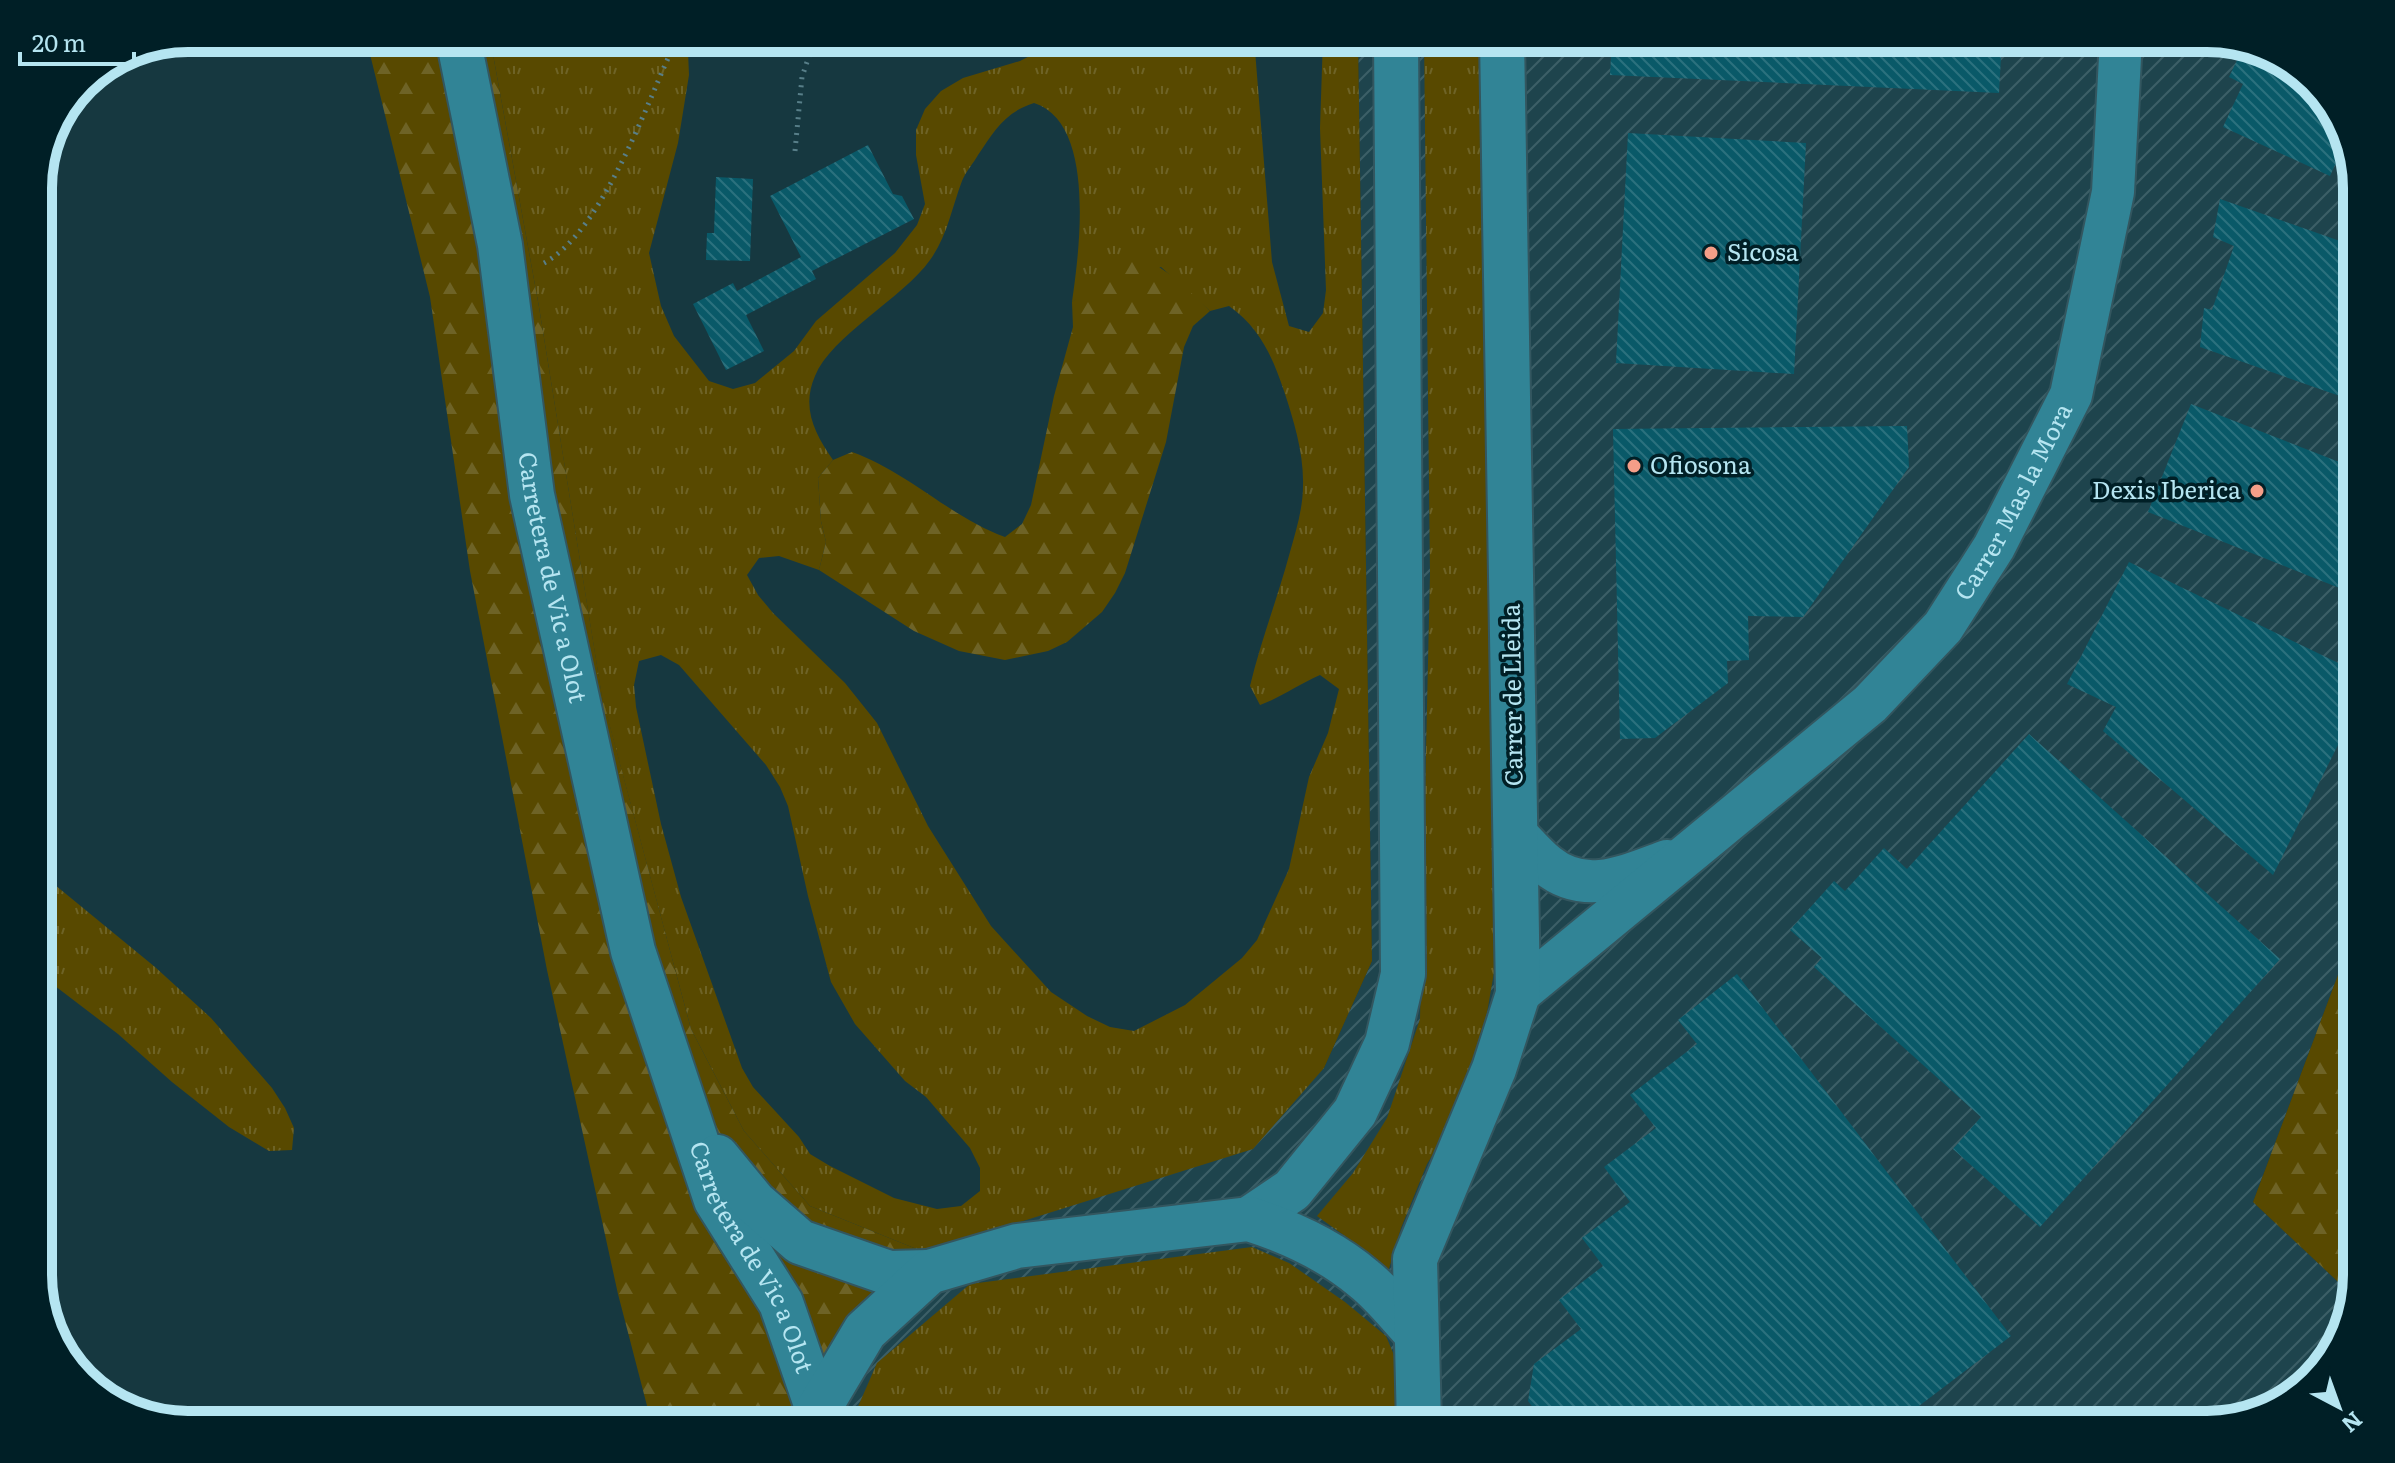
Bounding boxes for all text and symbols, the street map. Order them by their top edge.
scale bar [20,16,134,66]
text: 20 m [32,24,86,59]
place label: Sicosa [1727,233,1799,268]
marker: Sicosa [1702,244,1720,262]
street label: Carrer Mas la Mora [1944,396,2079,606]
place label: Ofiosona [1650,446,1751,481]
street label: Carretera de Vic a Olot [512,450,598,706]
marker: Ofiosona [1625,457,1643,475]
place label: Dexis Iberica [2092,471,2241,506]
marker: Dexis Iberica [2248,482,2266,500]
street label: Carrer de Lleida [1491,603,1530,787]
street label: Carretera de Vic a Olot [683,1136,824,1377]
north arrow [2299,1367,2379,1447]
text: N [2335,1405,2371,1442]

